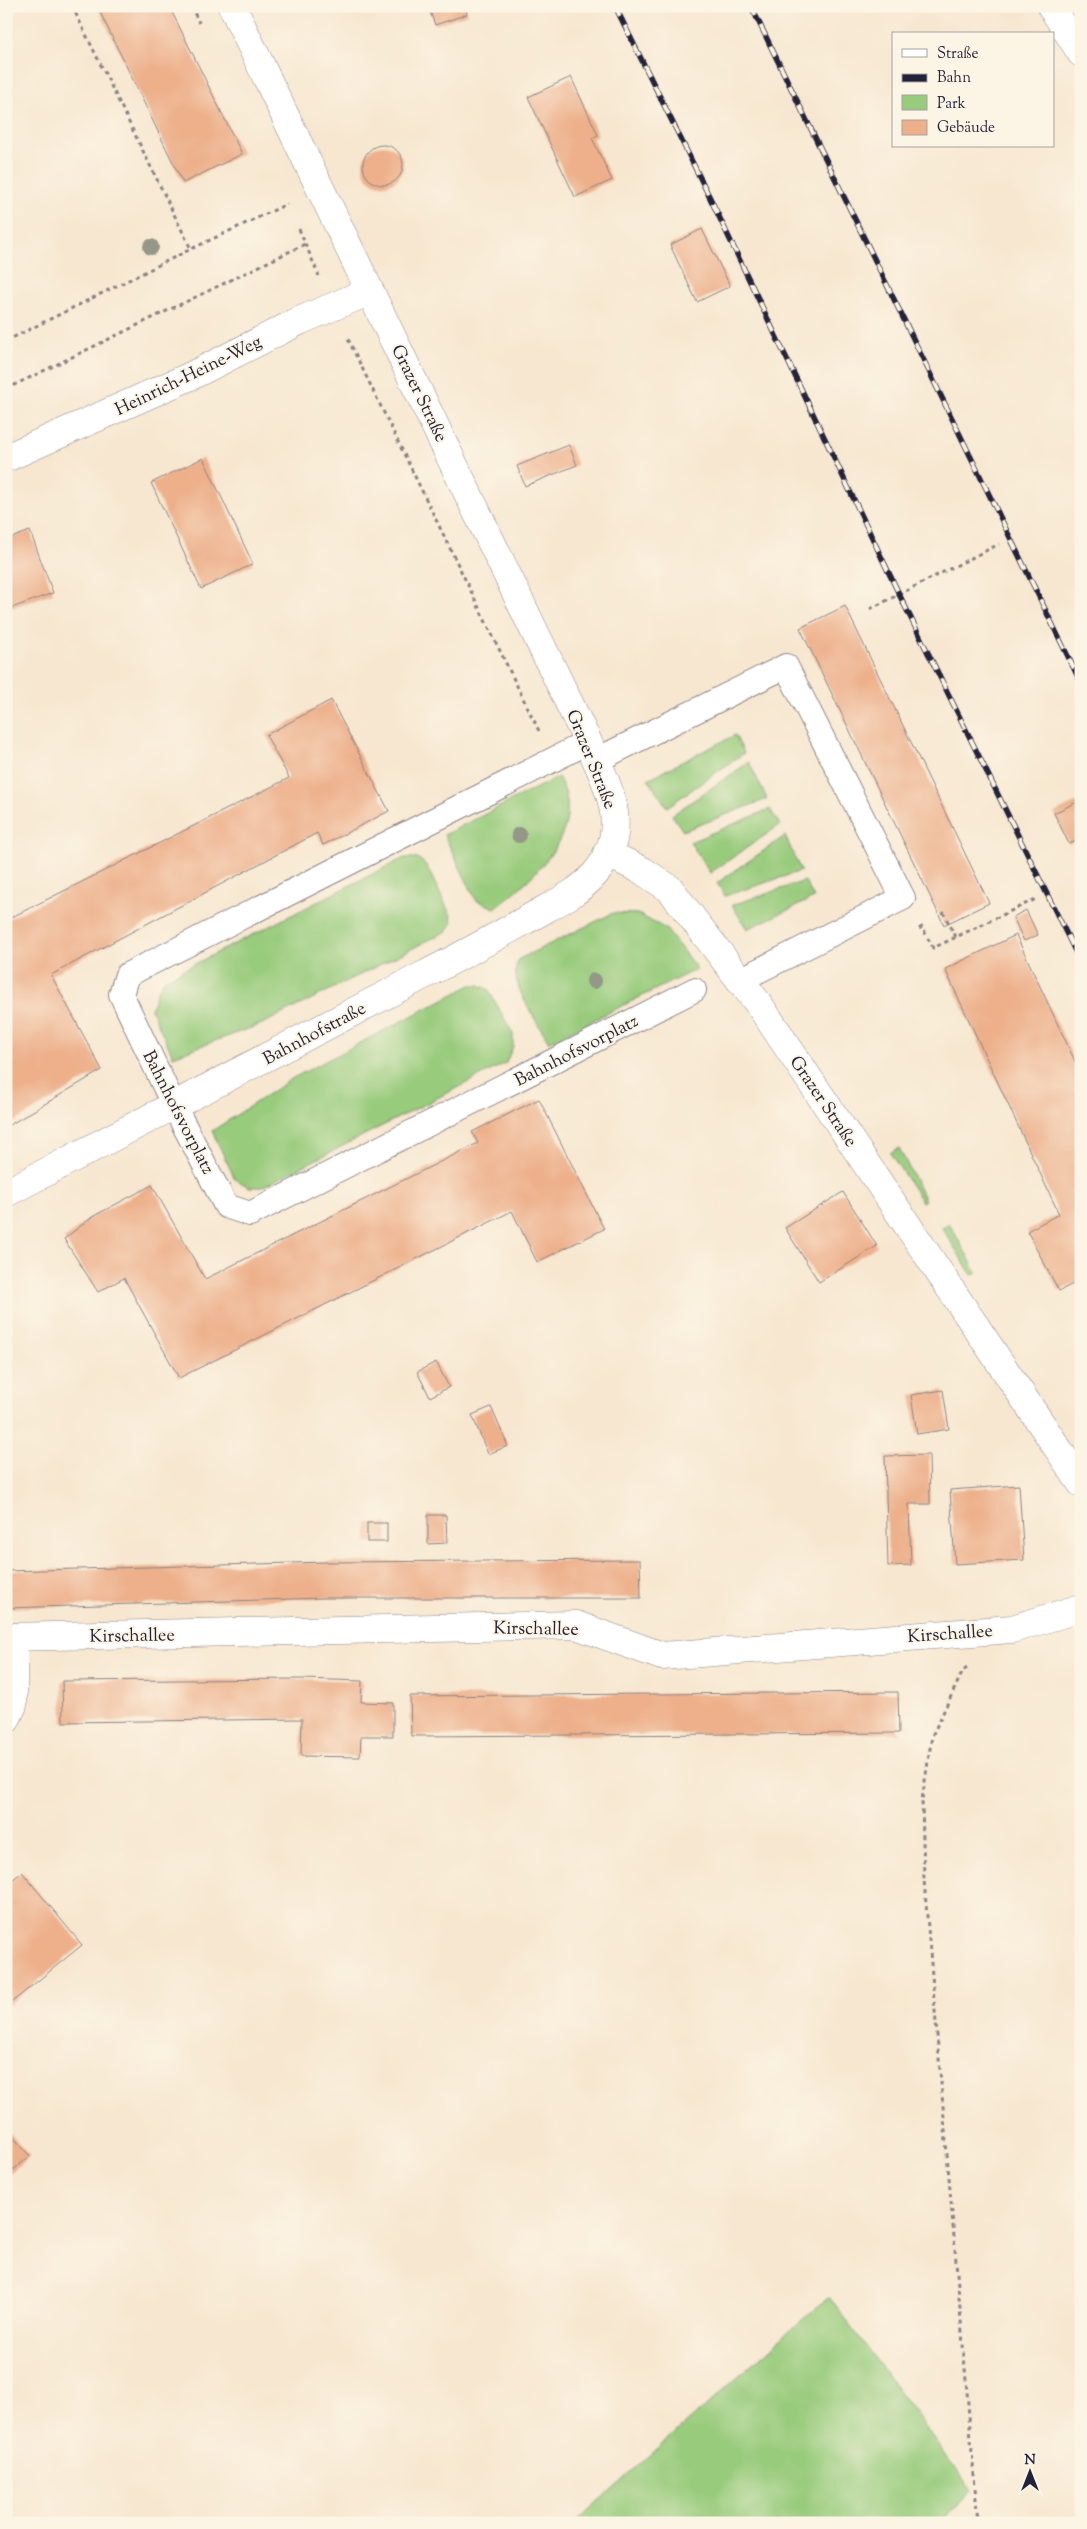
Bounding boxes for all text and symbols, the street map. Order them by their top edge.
legend [892,32,1054,148]
text: Straße [937,44,979,65]
text: Bahn [937,68,971,89]
text: Park [937,94,966,115]
text: Gebäude [937,118,995,139]
street label: Heinrich-Heine-Weg [111,330,267,424]
street label: Grazer Straße [383,341,453,447]
street label: Grazer Straße [558,706,622,813]
street label: Bahnhofstraße [259,997,371,1073]
street label: Bahnhofsvorplatz [510,1009,643,1094]
street label: Bahnhofsvorplatz [135,1046,220,1179]
street label: Grazer Straße [782,1051,863,1153]
street label: Kirschallee [493,1616,579,1644]
street label: Kirschallee [907,1619,994,1651]
street label: Kirschallee [89,1623,175,1651]
north arrow [1004,2446,1054,2496]
text: N [1024,2451,1036,2471]

